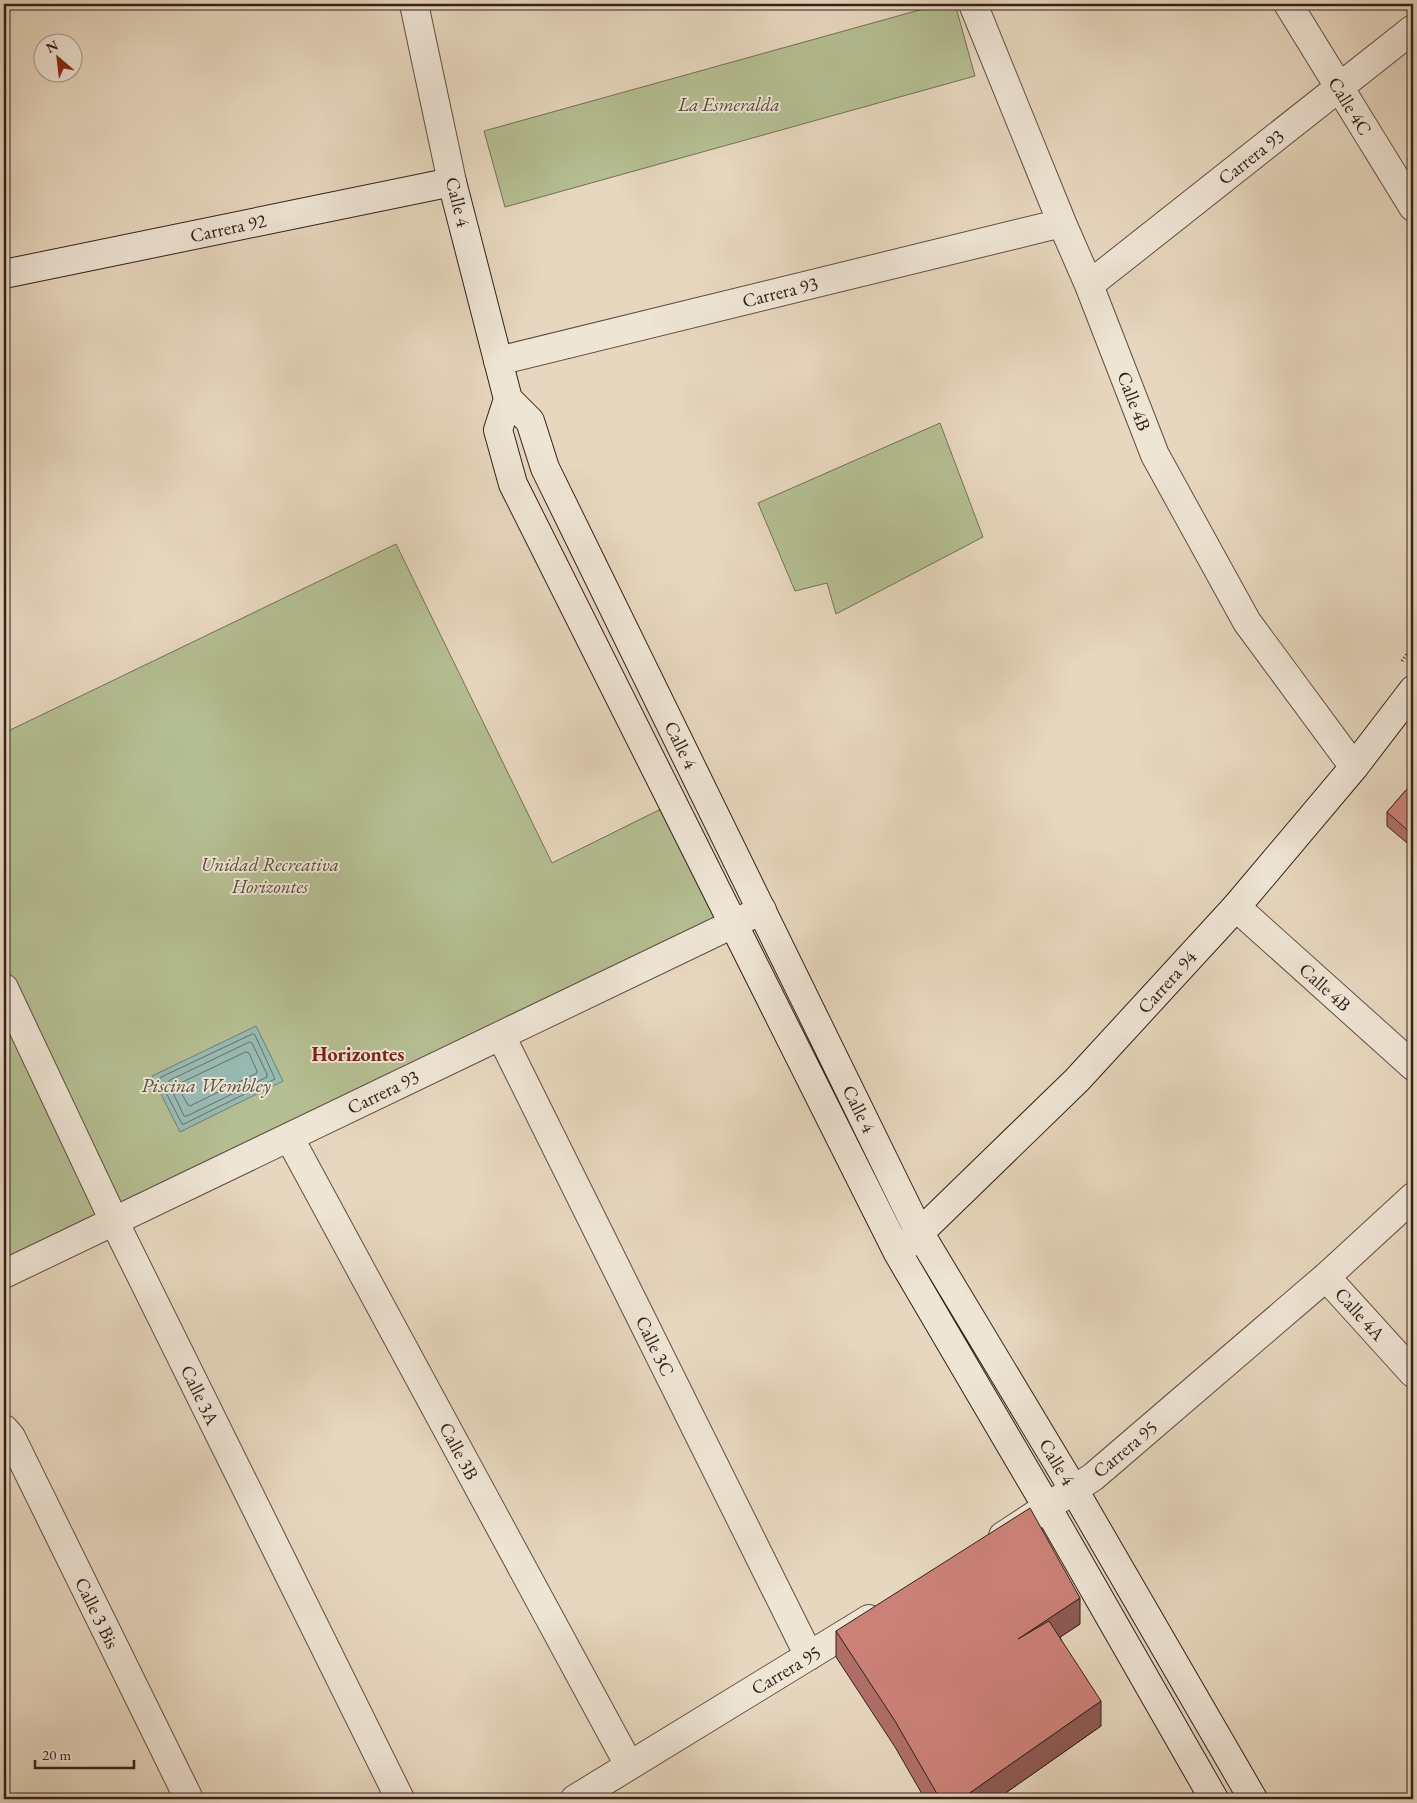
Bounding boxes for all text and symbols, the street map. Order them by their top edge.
north arrow [32,32,82,82]
text: N [43,36,62,57]
street label: Calle 4C [1322,72,1378,140]
park label: La Esmeralda [677,92,780,117]
street label: Carrera 93 [1213,123,1289,191]
street label: Calle 4 [440,174,476,230]
street label: Carrera 92 [188,208,268,248]
street label: Carrera 93 [740,271,820,313]
street label: Calle 4B [1111,368,1157,434]
street label: Calle 4 [659,717,704,774]
park label: Unidad Recreativa Horizontes [201,852,339,899]
street label: Carrera 94 [1132,944,1203,1019]
street label: Calle 4B [1294,957,1356,1017]
district label: Horizontes [311,1041,405,1067]
street label: Carrera 93 [343,1064,423,1120]
water label: Piscina Wembley [141,1072,271,1098]
street label: Calle 4 [837,1081,882,1138]
street label: Calle 4A [1329,1282,1391,1347]
street label: Calle 3C [630,1312,680,1380]
street label: Calle 3A [175,1361,226,1430]
street label: Carrera 95 [1087,1415,1163,1483]
street label: Calle 3B [433,1418,485,1484]
street label: Calle 4 [1033,1434,1081,1491]
street label: Calle 3 Bis [69,1573,125,1653]
street label: Carrera 95 [747,1639,825,1701]
scale bar [35,1738,134,1770]
text: 20 m [42,1745,71,1764]

